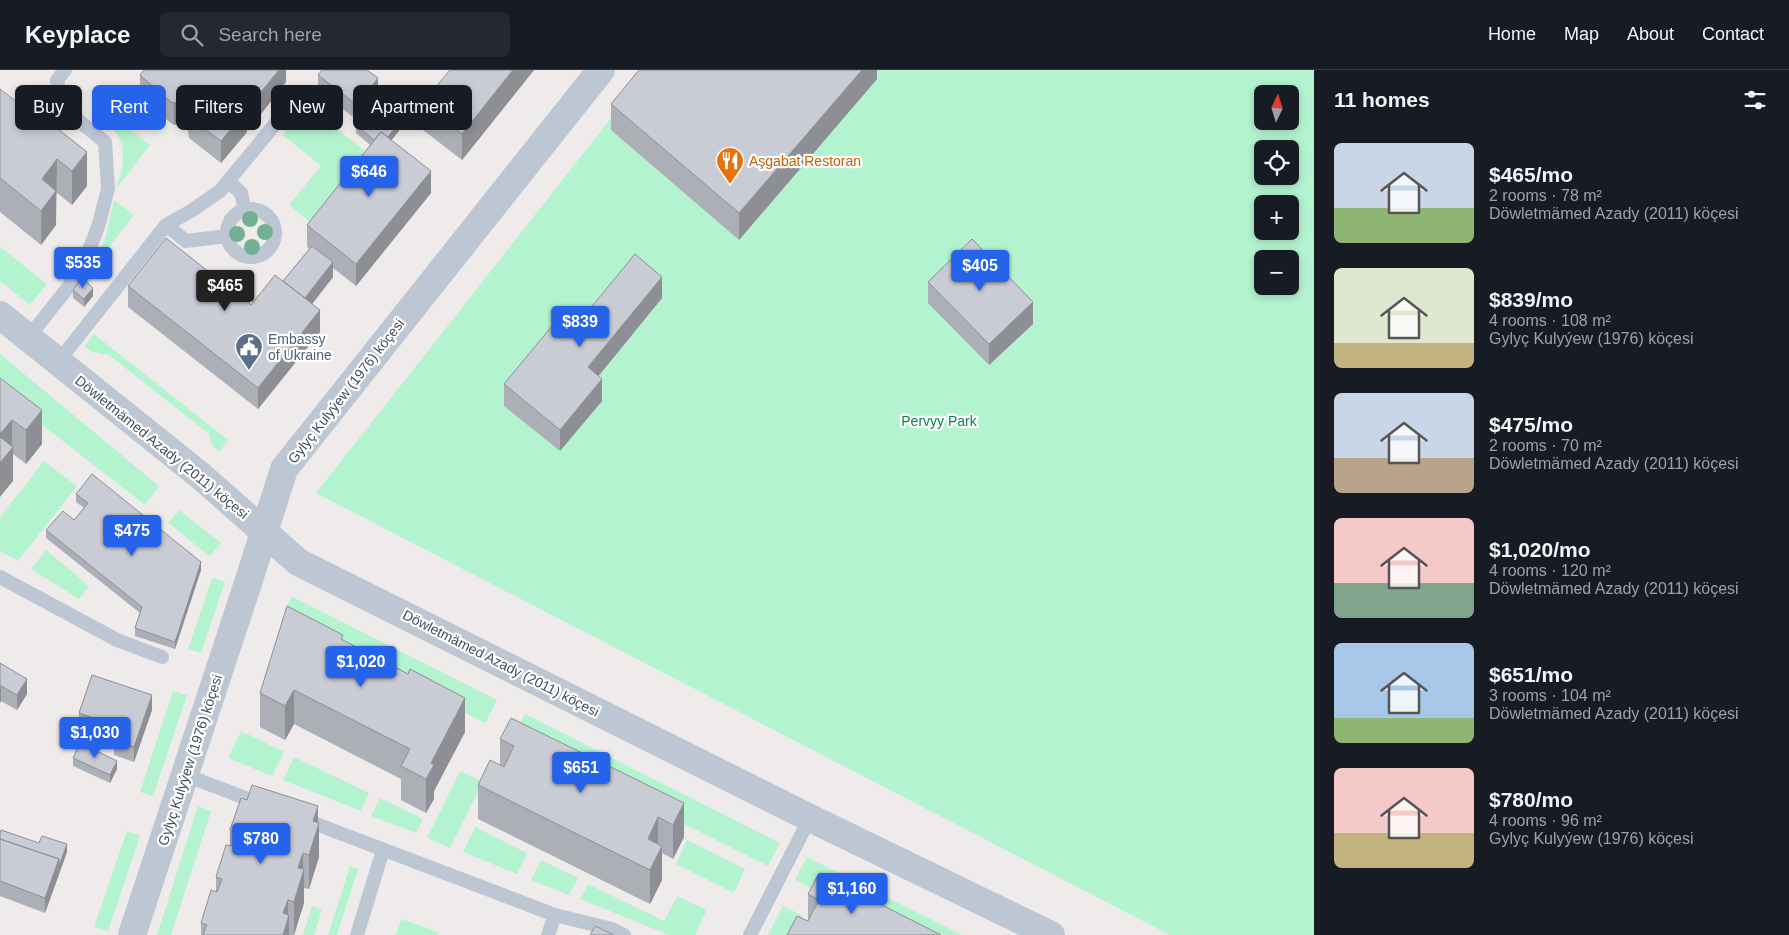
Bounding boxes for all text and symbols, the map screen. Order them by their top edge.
search box [160,12,510,57]
text: Keyplace [25,21,130,48]
icon: search [178,21,206,49]
text: Search here [218,24,322,45]
text: Home [1488,24,1536,44]
text: Map [1564,24,1599,44]
text: About [1627,24,1674,44]
text: Contact [1702,24,1764,44]
chip: Buy [15,85,82,130]
chip: Rent [92,85,166,130]
chip: Filters [176,85,261,130]
chip: New [271,85,343,130]
chip: Apartment [353,85,472,130]
north arrow [1254,85,1299,130]
map controls [1254,85,1299,295]
icon: filters [1741,86,1769,114]
text: 11 homes [1334,88,1430,111]
button: locate [1254,140,1299,185]
restaurant icon: Aşgabat Restoran [715,146,745,185]
place label: Aşgabat Restoran [749,153,861,169]
pin: $646 [339,156,399,198]
text: $646 [351,163,387,180]
icon: home [1374,163,1434,223]
text: $465/mo [1489,163,1573,186]
text: 2 rooms · 78 m² [1489,187,1602,204]
button: + [1254,195,1299,240]
text: Döwletmämed Azady (2011) köçesi [1489,205,1739,222]
pin: $535 [53,246,113,289]
pin: $405 [950,250,1010,292]
button: − [1254,250,1299,295]
text: $535 [65,254,101,271]
text: $405 [962,257,998,274]
pin: $465 [195,270,255,312]
text: $465 [207,277,243,294]
icon: home [1374,288,1434,348]
text: $839/mo [1489,288,1573,311]
pin: $839 [550,306,610,348]
text: 4 rooms · 108 m² [1489,312,1611,329]
text: $839 [562,313,598,330]
street label: Gylyç Kulyýew (1976) köçesi [285,316,407,466]
text: Gylyç Kulyýew (1976) köçesi [1489,330,1694,347]
place label: Embassy of Ukraine [268,331,332,363]
public building icon: Embassy of Ukraine [234,332,264,371]
street label: Döwletmämed Azady (2011) köçesi [72,372,252,522]
park label: Pervyy Park [901,413,978,429]
icon: home [1374,413,1434,473]
text: $475/mo [1489,413,1573,436]
text: 2 rooms · 70 m² [1489,437,1602,454]
text: Döwletmämed Azady (2011) köçesi [1489,455,1739,472]
pin: $475 [102,514,162,557]
text: $475 [114,522,150,539]
icon: home [1374,538,1434,598]
text: $1,020/mo [1489,538,1591,561]
text: 4 rooms · 120 m² [1489,562,1611,579]
text: Döwletmämed Azady (2011) köçesi [1489,580,1739,597]
street label: Döwletmämed Azady (2011) köçesi [400,606,602,720]
pin: $1,020 [320,646,402,688]
text: $1,020 [337,653,385,670]
icon: home [1374,663,1434,723]
text: $651/mo [1489,663,1573,686]
street label: Gylyç Kulyýew (1976) köçesi [155,672,225,848]
text: 3 rooms · 104 m² [1489,687,1611,704]
text: Döwletmämed Azady (2011) köçesi [1489,705,1739,722]
pin: $1,030 [54,716,136,759]
text: $1,030 [71,724,119,741]
pin: $651 [551,752,611,794]
text: $651 [563,759,599,776]
icon: home [1374,788,1434,848]
text: $780/mo [1489,788,1573,811]
text: 4 rooms · 96 m² [1489,812,1602,829]
pin: $780 [231,822,291,865]
text: $780 [243,830,279,847]
text: Gylyç Kulyýew (1976) köçesi [1489,830,1694,847]
pin: $1,160 [811,872,893,915]
text: $1,160 [828,880,876,897]

